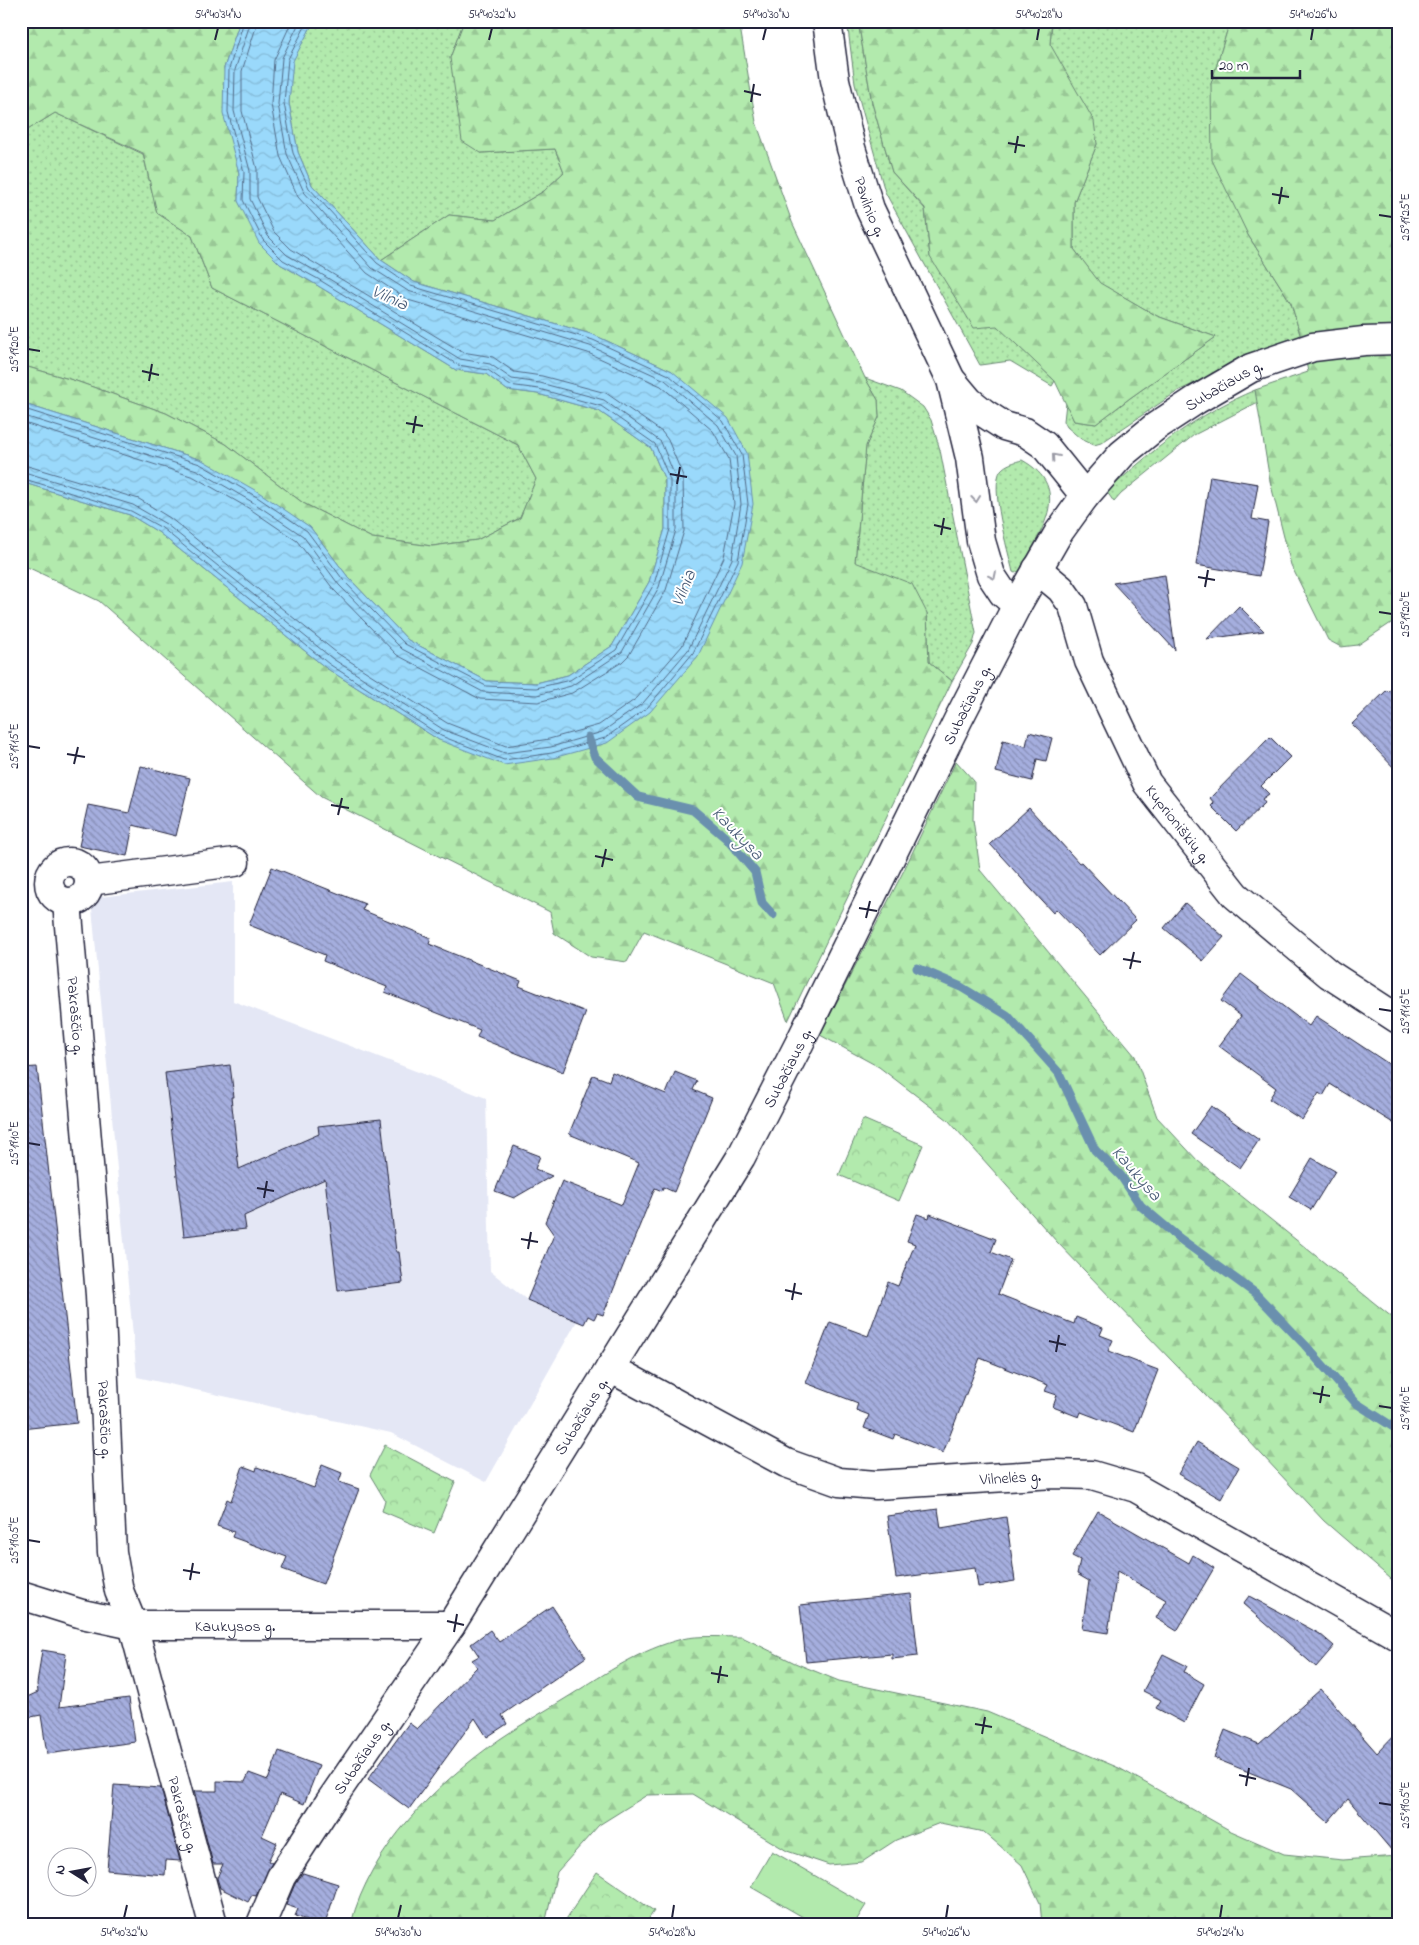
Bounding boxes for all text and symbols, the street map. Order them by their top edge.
text: 54°40'34"N [194,6,242,24]
text: 54°40'32"N [468,6,516,24]
text: 54°40'30"N [742,6,790,24]
text: 54°40'28"N [1015,6,1063,24]
text: 54°40'26"N [1289,6,1337,24]
scale bar [1212,48,1299,80]
text: 20 m [1219,55,1249,77]
street label: Pavilnio g. [847,174,891,241]
text: 25°19'25"E [1397,193,1415,241]
water label: Vilnia [367,279,412,318]
text: 25°19'20"E [6,326,24,372]
street label: Subačiaus g. [1181,355,1267,418]
one-way arrow [1052,454,1061,463]
one-way arrow [970,496,981,504]
water label: Vilnia [666,566,704,611]
one-way arrow [987,571,997,580]
text: 25°19'20"E [1397,591,1415,637]
street label: Subačiaus g. [938,661,998,750]
text: 25°19'15"E [6,723,24,769]
street label: Kuprioniškių g. [1139,780,1216,869]
water label: Kaukysa [704,802,769,867]
street label: Pakraščio g. [59,976,90,1056]
text: 25°19'15"E [1397,988,1415,1034]
street label: Subačiaus g. [758,1025,819,1113]
text: 25°19'10"E [6,1121,24,1165]
water label: Kaukysa [1104,1141,1167,1208]
street label: Subačiaus g. [549,1374,615,1460]
street label: Pakraščio g. [90,1380,118,1459]
text: 25°19'10"E [1397,1386,1415,1430]
street label: Vilnelės g. [978,1465,1042,1493]
text: 25°19'05"E [6,1517,24,1563]
street label: Kaukysos g. [195,1615,275,1639]
street label: Subačiaus g. [328,1715,397,1800]
street label: Pakraščio g. [160,1774,203,1856]
text: 25°19'05"E [1397,1782,1415,1828]
north arrow [48,1848,98,1898]
text: N [50,1863,72,1876]
text: 54°40'32"N [100,1924,148,1942]
text: 54°40'30"N [374,1924,422,1942]
text: 54°40'28"N [648,1924,696,1942]
text: 54°40'26"N [922,1924,970,1942]
text: 54°40'24"N [1196,1924,1244,1942]

